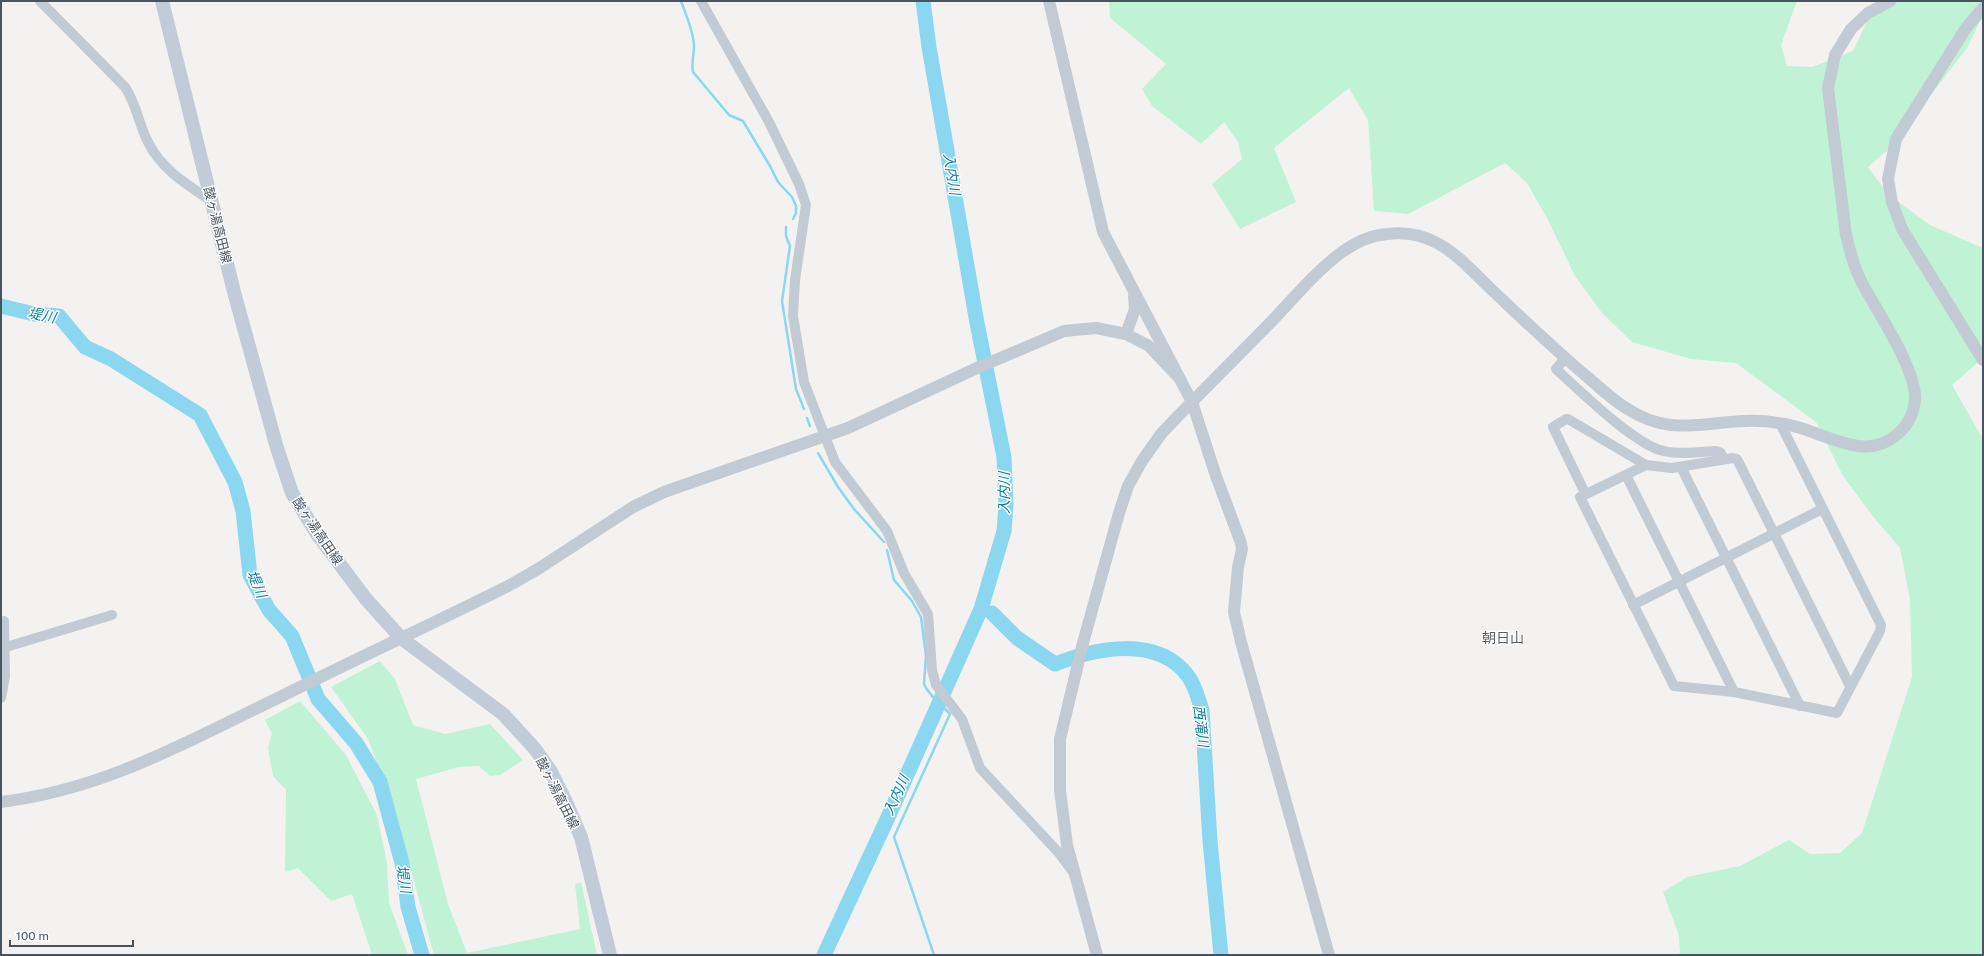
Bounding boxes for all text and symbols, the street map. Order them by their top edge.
water label: 入内川 [941,152,963,198]
street label: 酸ヶ湯高田線 [201,185,234,265]
water label: 堤川 [27,304,59,326]
water label: 入内川 [996,470,1012,514]
street label: 酸ヶ湯高田線 [290,495,346,568]
water label: 堤川 [244,568,271,602]
district label: 朝日山 [1482,630,1524,646]
water label: 西滝川 [1191,704,1212,750]
street label: 酸ヶ湯高田線 [533,755,582,831]
water label: 入内川 [880,771,913,817]
water label: 堤川 [394,864,414,896]
scale bar [10,922,133,948]
text: 100 m [16,929,49,943]

